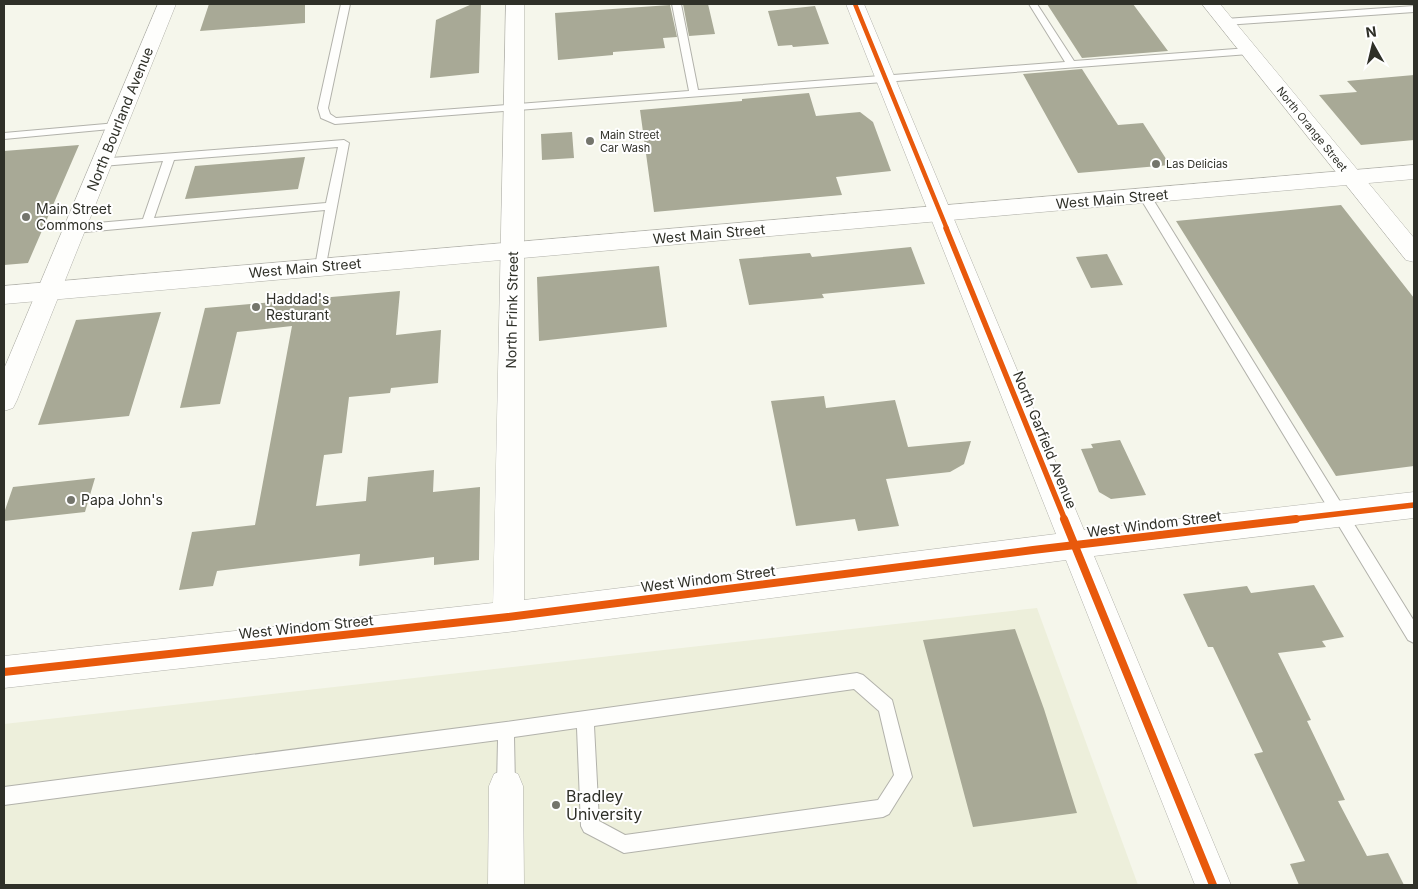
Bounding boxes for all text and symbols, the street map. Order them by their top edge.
north arrow [1348,20,1398,70]
text: N [1365,22,1378,41]
street label: North Bourland Avenue [83,44,156,193]
street label: North Orange Street [1274,84,1351,174]
place label: Main Street Car Wash [600,128,660,155]
marker: Main Street Car Wash [584,135,596,147]
place label: Las Delicias [1166,157,1228,171]
marker: Las Delicias [1150,158,1162,170]
street label: West Main Street [1055,185,1169,212]
place label: Main Street Commons [36,200,112,233]
marker: Main Street Commons [20,211,32,223]
street label: West Main Street [652,220,766,247]
street label: North Frink Street [502,251,521,369]
street label: West Main Street [248,254,362,281]
place label: Haddad's Resturant [266,290,330,323]
marker: Haddad's Resturant [250,301,262,313]
street label: North Garfield Avenue [1010,369,1081,511]
place label: Papa John's [81,491,163,508]
marker: Papa John's [65,494,77,506]
street label: West Windom Street [1086,507,1223,540]
street label: West Windom Street [640,562,777,595]
street label: West Windom Street [238,611,375,642]
place label: Bradley University [566,786,642,824]
marker: Bradley University [550,799,562,811]

